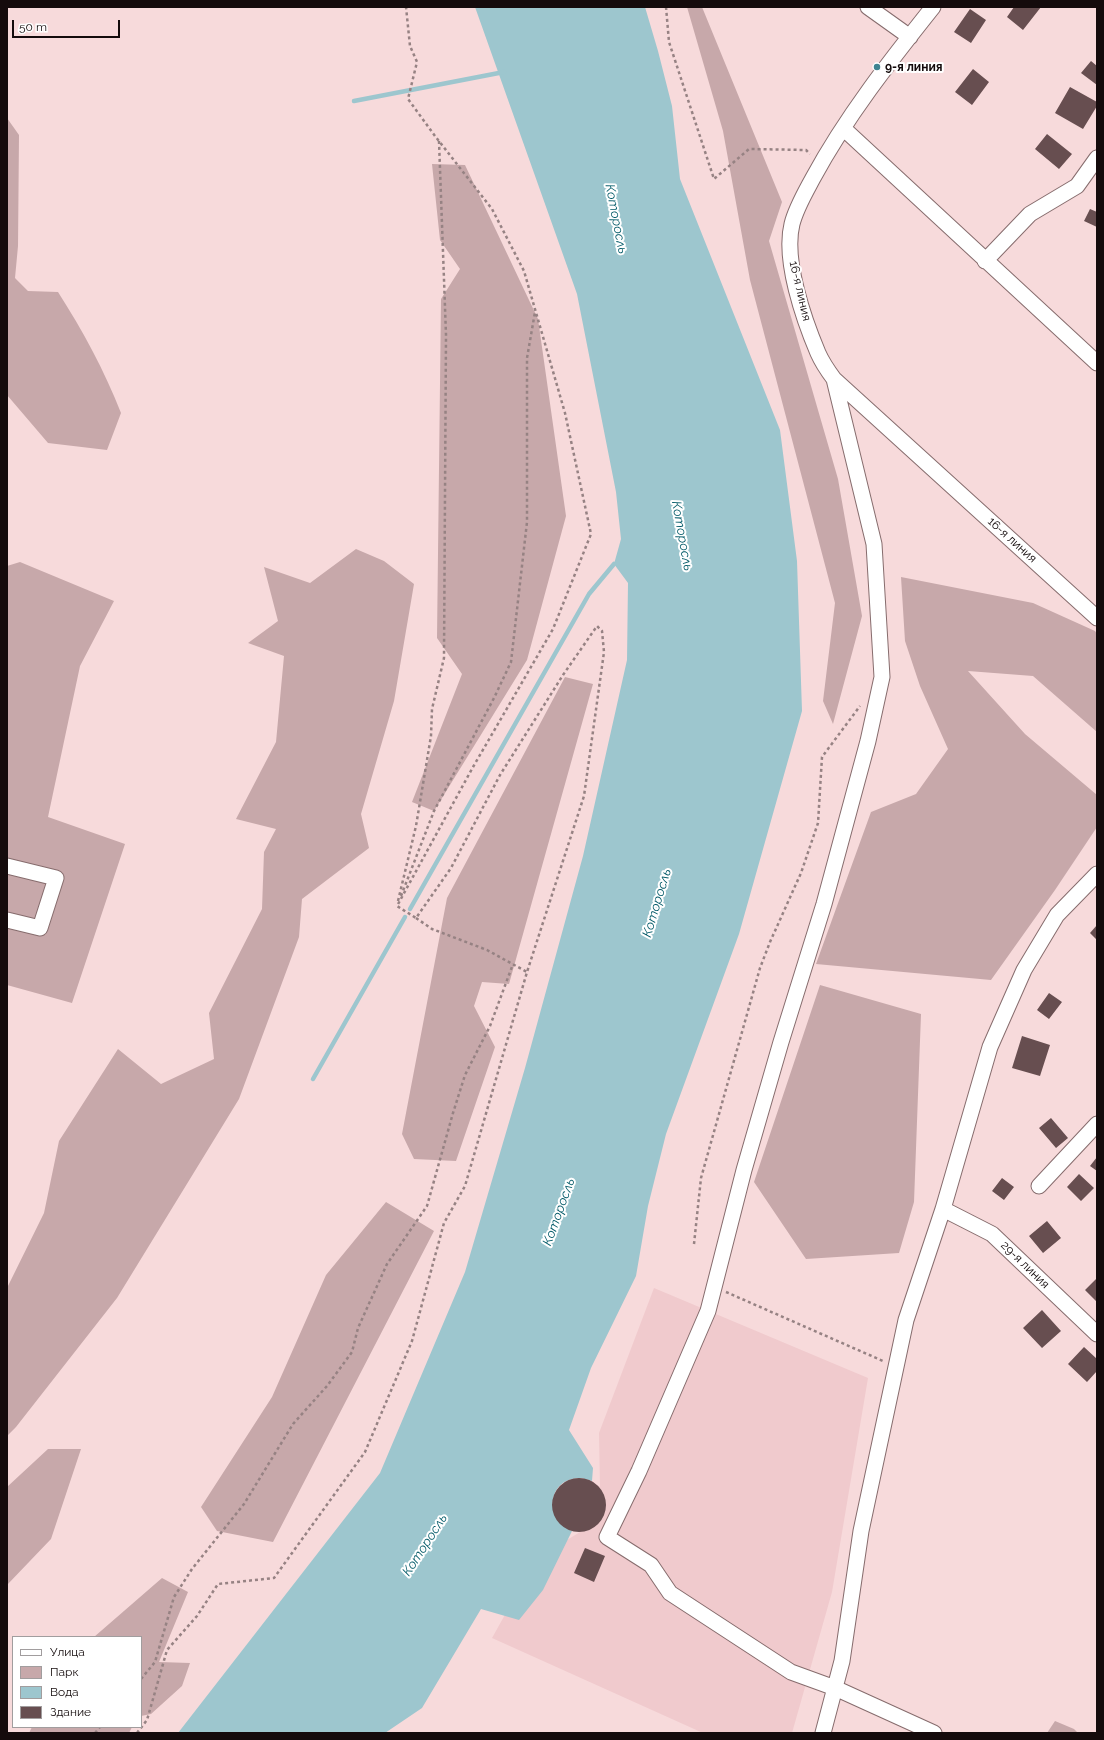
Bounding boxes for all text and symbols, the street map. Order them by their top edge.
scale bar [14,12,122,38]
text: 50 m [19,20,47,34]
place label: 9-я линия [885,60,943,74]
marker: 9-я линия [872,62,882,72]
water label: Которосль [602,183,630,255]
street label: 16-я линия [786,260,814,322]
water label: Которосль [668,500,696,572]
street label: 16-я линия [985,514,1039,566]
water label: Которосль [639,867,675,939]
water label: Которосль [540,1176,578,1248]
street label: 29-я линия [998,1238,1052,1292]
water label: Которосль [399,1511,451,1579]
legend [12,1636,142,1728]
text: Улица [50,1645,85,1659]
text: Парк [50,1665,79,1679]
text: Вода [50,1685,79,1699]
text: Здание [50,1705,91,1719]

